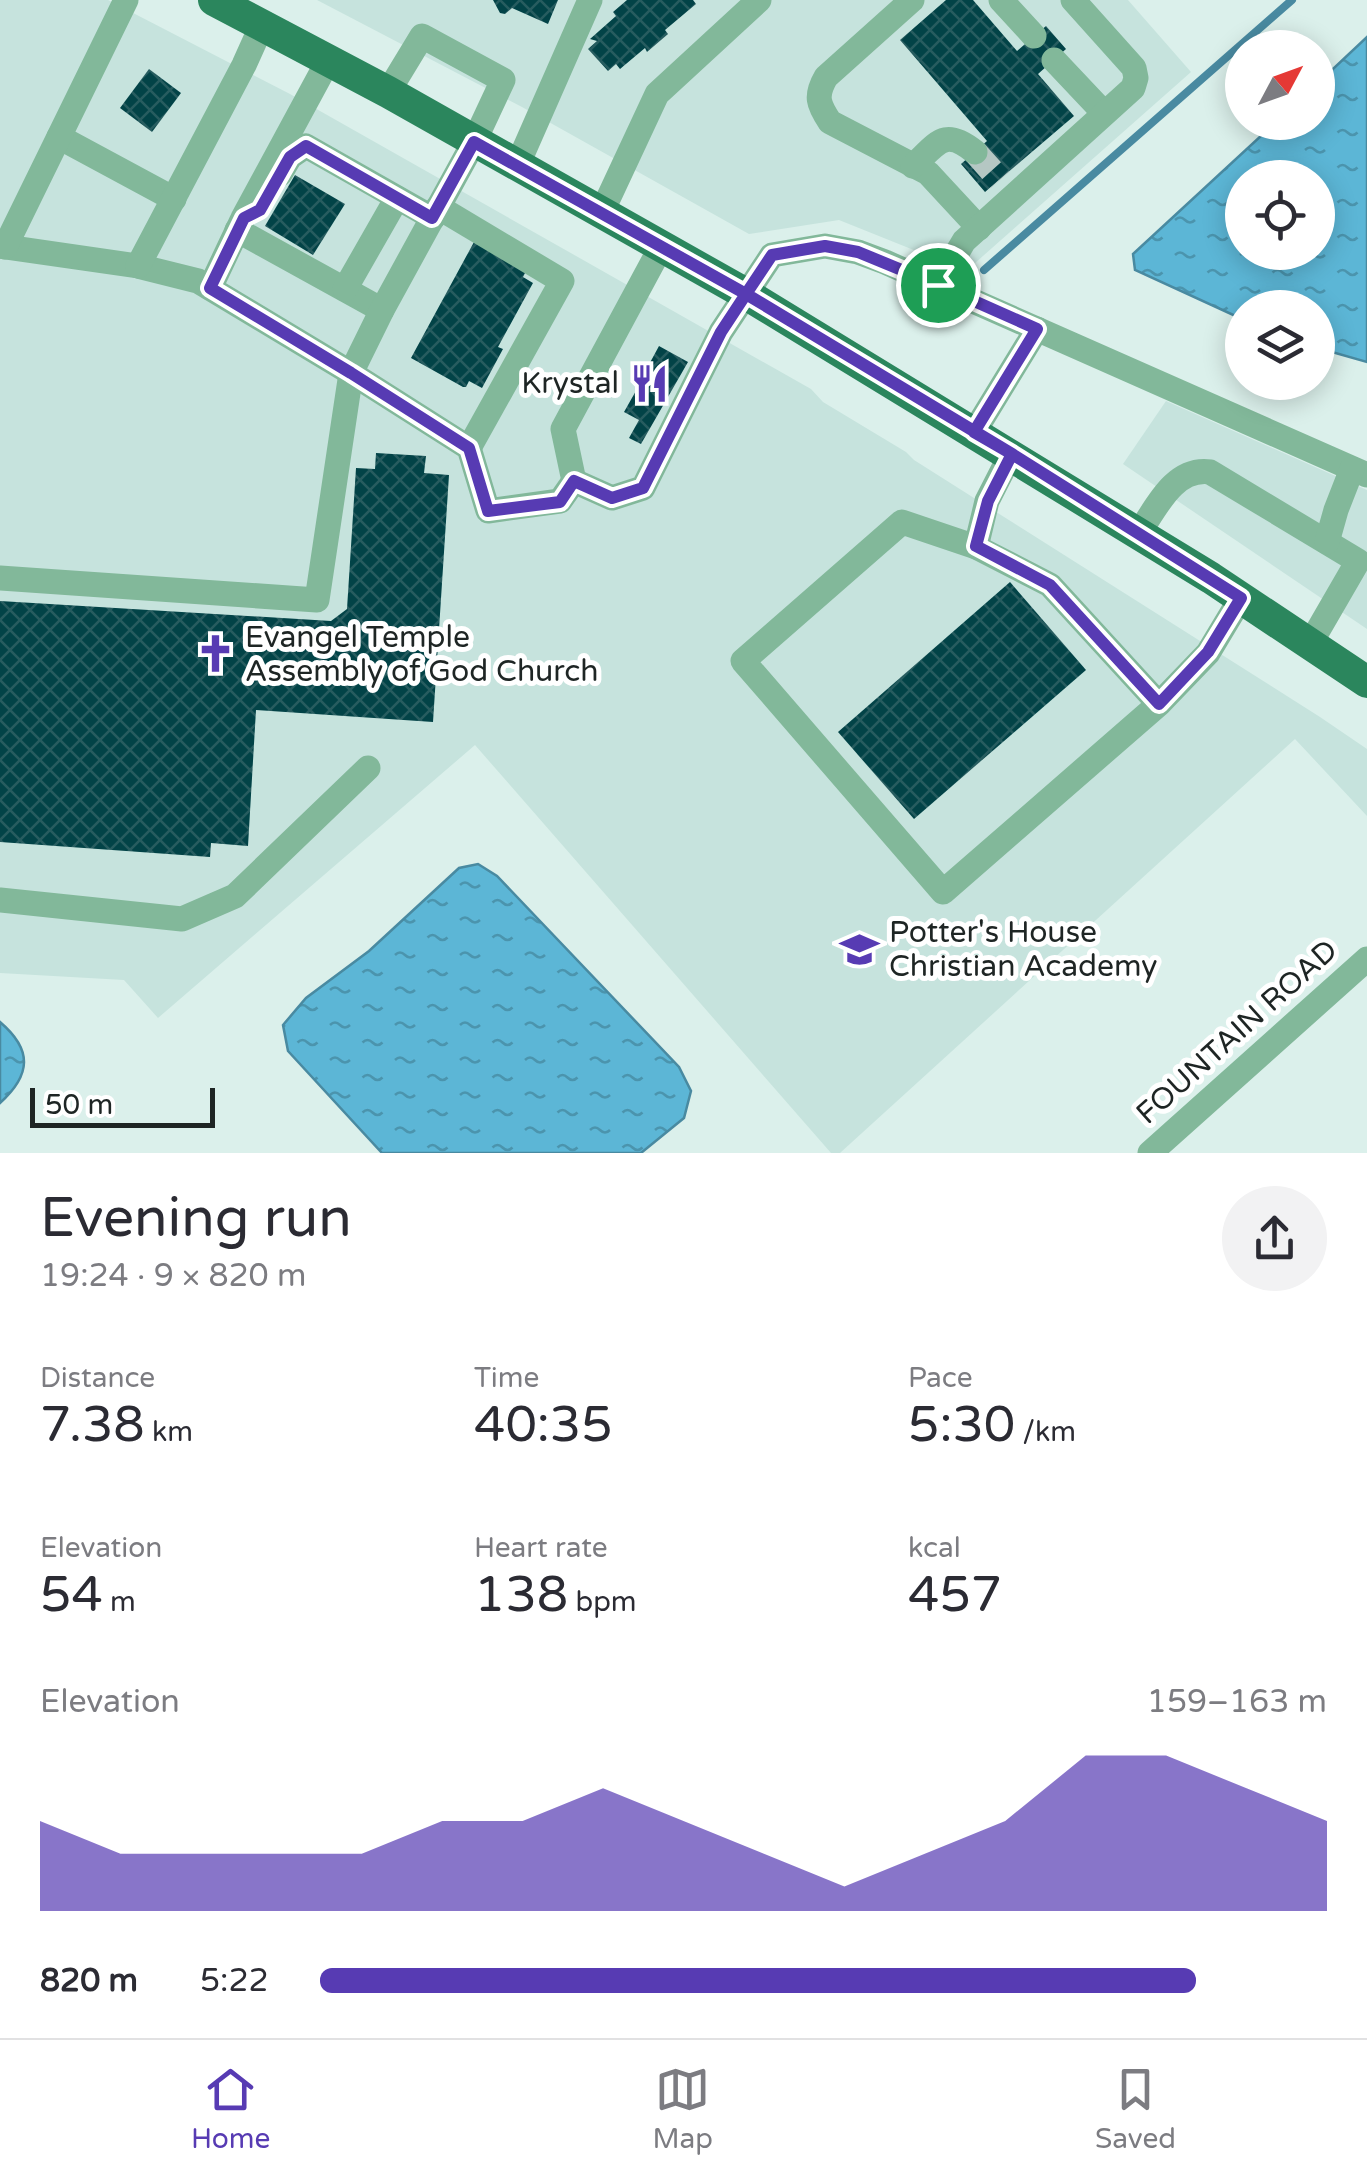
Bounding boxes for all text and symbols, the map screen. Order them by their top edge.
north arrow [1225,30,1335,140]
map controls [1225,30,1335,400]
button: locate [1225,160,1335,270]
pin [896,243,981,328]
icon: arrive [911,258,966,313]
button: layers [1225,290,1335,400]
restaurant icon: Krystal [628,362,670,404]
place label: Krystal [521,365,619,402]
place label: Evangel Temple Assembly of God Church [245,619,599,690]
church icon: Evangel Temple Assembly of God Church [194,633,236,675]
place label: Potter's House Christian Academy [889,914,1157,985]
school or university icon: Potter's House Christian Academy [838,928,880,970]
street label: FOUNTAIN ROAD [1129,932,1345,1132]
scale bar [30,1083,215,1128]
text: 50 m [45,1088,113,1122]
text: Evening run [40,1186,352,1252]
button: share [1222,1186,1327,1291]
text: 19:24 · 9 × 820 m [40,1257,306,1295]
text: Distance [40,1361,155,1395]
text: Time [474,1361,539,1395]
text: Pace [908,1361,972,1395]
text: 7.38 [40,1395,145,1455]
text: 40:35 [474,1395,613,1455]
text: 5:30 [908,1395,1015,1455]
text: km [145,1415,193,1449]
text: /km [1015,1415,1076,1449]
text: Elevation [40,1531,162,1565]
text: Heart rate [474,1531,608,1565]
text: kcal [908,1531,961,1565]
text: 54 [40,1565,103,1625]
text: 138 [474,1565,568,1625]
text: 457 [908,1565,1002,1625]
text: m [103,1585,136,1619]
text: bpm [568,1585,637,1619]
text: Elevation [40,1683,180,1721]
text: 159–163 m [1147,1683,1327,1721]
text: 820 m [40,1962,138,2000]
text: 5:22 [200,1962,269,2000]
tab: Home [191,2062,270,2156]
tab: Map [652,2062,713,2156]
tab: Saved [1095,2062,1176,2156]

